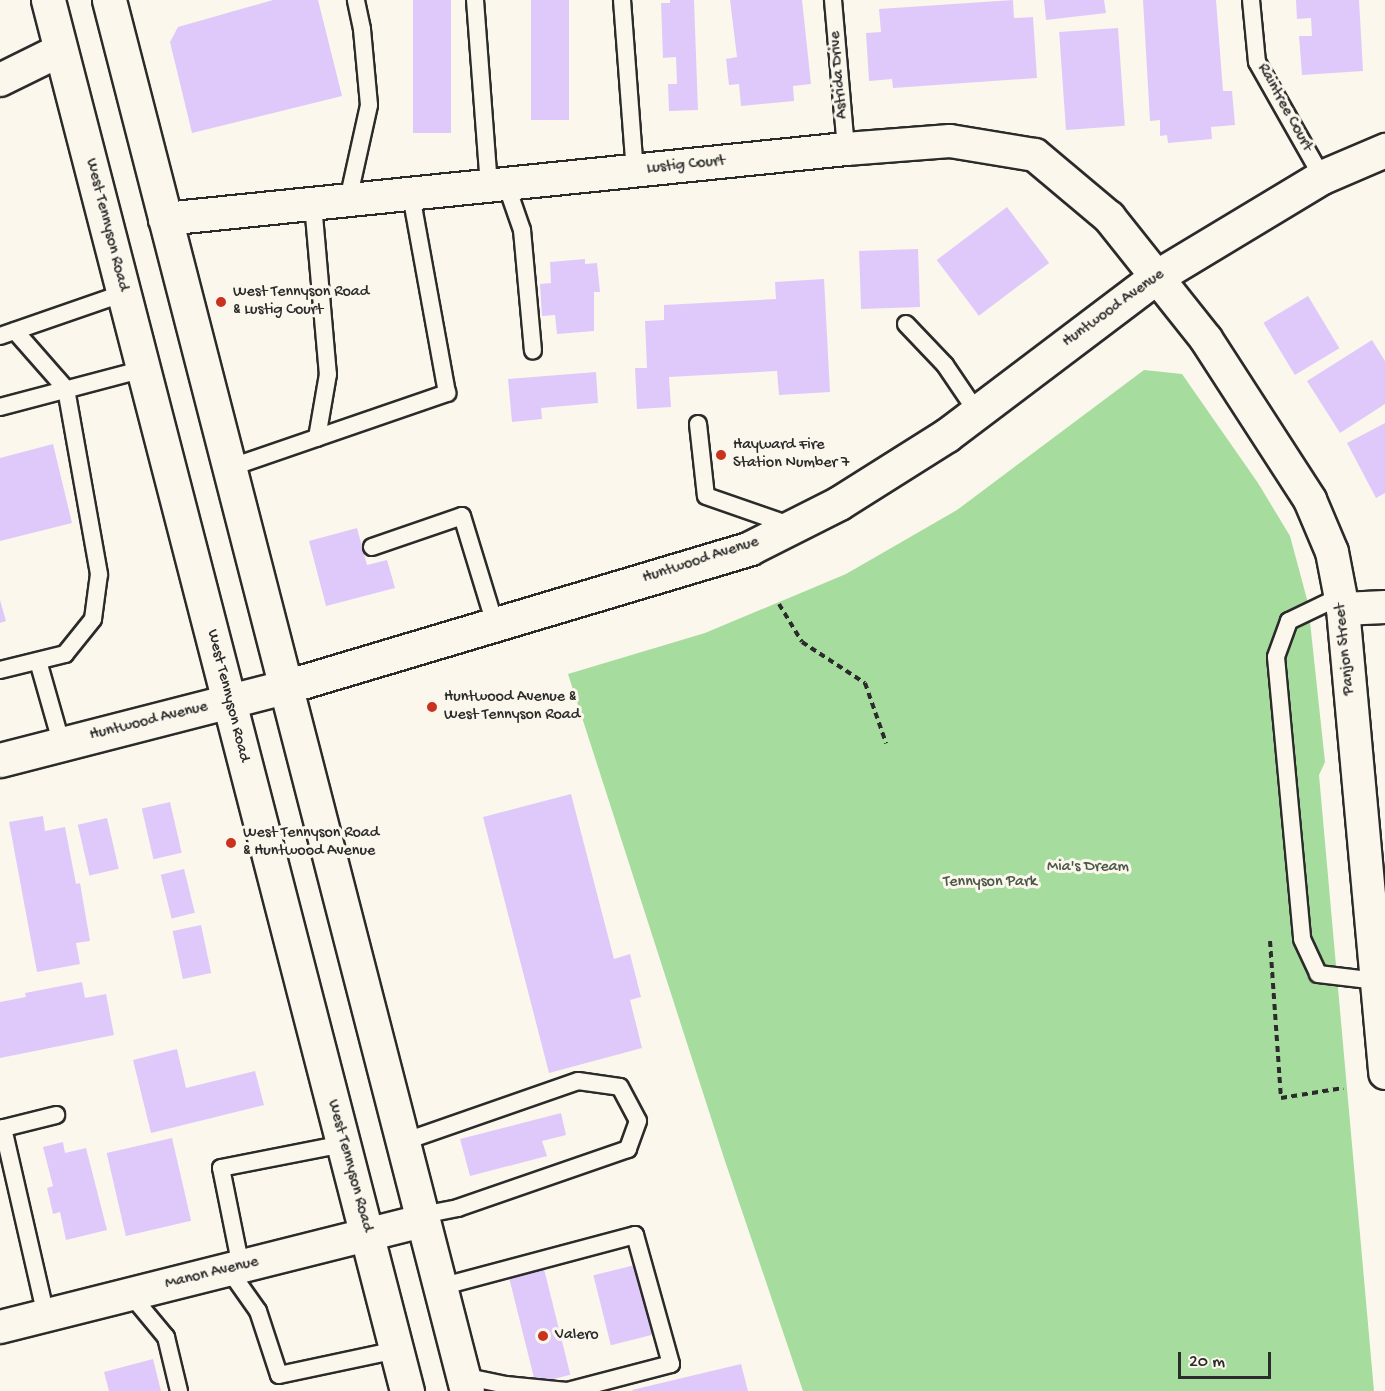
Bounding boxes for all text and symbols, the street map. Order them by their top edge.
street label: Astrida Drive [827,30,853,120]
street label: Raintree Court [1252,61,1316,155]
street label: Lustig Court [646,152,726,180]
street label: West Tennyson Road [80,157,132,293]
street label: Huntwood Avenue [1059,266,1169,352]
place label: West Tennyson Road & Lustig Court [233,283,369,321]
marker: West Tennyson Road & Lustig Court [214,295,228,309]
place label: Hayward Fire Station Number 7 [733,436,849,474]
marker: Hayward Fire Station Number 7 [714,448,728,462]
street label: Huntwood Avenue [640,533,762,589]
street label: Panjon Street [1332,602,1360,696]
street label: West Tennyson Road [201,628,253,764]
place label: Huntwood Avenue & West Tennyson Road [444,688,580,726]
street label: Huntwood Avenue [88,698,210,746]
marker: Huntwood Avenue & West Tennyson Road [425,700,439,714]
place label: West Tennyson Road & Huntwood Avenue [243,824,379,862]
marker: West Tennyson Road & Huntwood Avenue [224,836,238,850]
park label: Mia's Dream [1047,858,1129,878]
park label: Tennyson Park [943,873,1037,893]
street label: West Tennyson Road [322,1098,376,1234]
street label: Manon Avenue [163,1253,261,1295]
place label: Valero [555,1326,599,1346]
marker: Valero [536,1329,550,1343]
scale bar [1181,1340,1274,1378]
text: 20 m [1189,1352,1225,1373]

